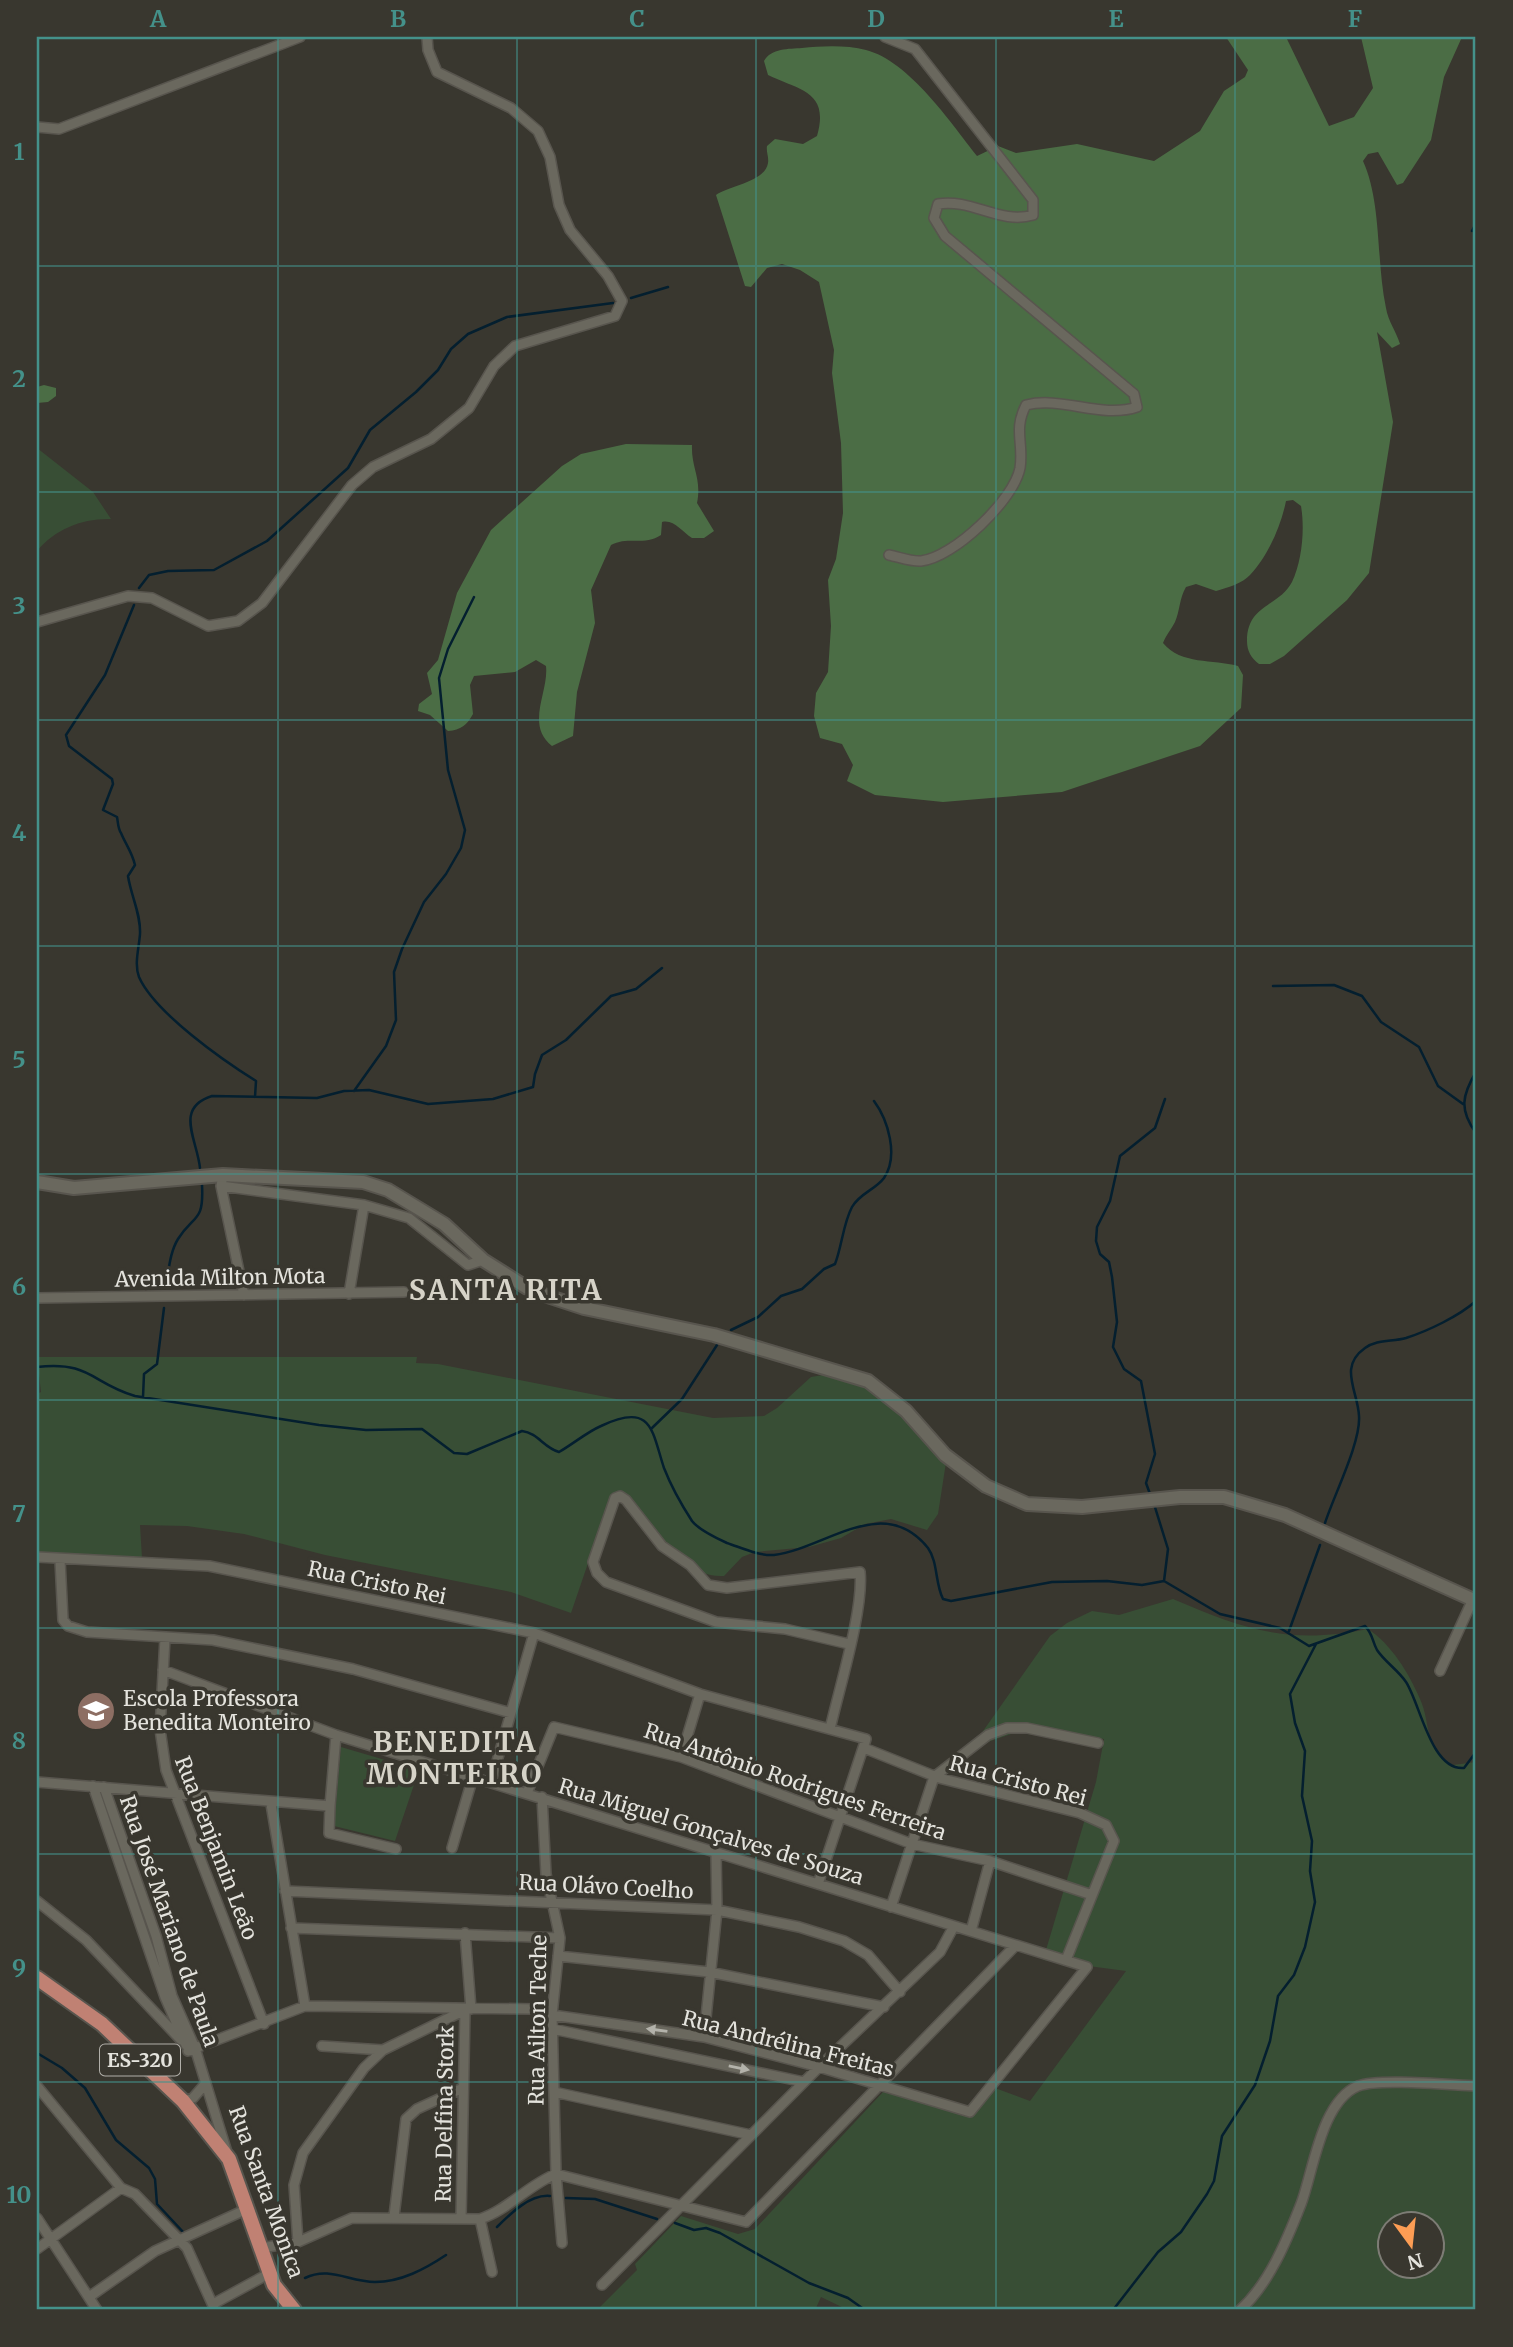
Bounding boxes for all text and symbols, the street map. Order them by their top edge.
text: A [149,4,167,33]
text: B [390,4,406,33]
text: C [629,4,645,33]
text: D [867,4,885,33]
text: E [1108,4,1124,33]
text: F [1348,4,1362,33]
text: 1 [14,137,25,166]
text: 2 [12,364,26,393]
text: 3 [12,591,26,620]
text: 4 [12,818,27,847]
text: 5 [12,1045,26,1074]
street label: Avenida Milton Mota [113,1262,326,1293]
text: 6 [12,1272,26,1301]
district label: SANTA RITA [409,1272,603,1308]
text: 7 [12,1499,26,1528]
street label: Rua Cristo Rei [305,1555,449,1610]
place label: Escola Professora Benedita Monteiro [123,1685,311,1736]
school or university icon: Escola Professora Benedita Monteiro [75,1690,117,1732]
street label: Rua Antônio Rodrigues Ferreira [640,1717,950,1846]
district label: BENEDITA MONTEIRO [367,1724,543,1792]
text: 8 [12,1726,26,1755]
street label: Rua Cristo Rei [947,1749,1090,1812]
street label: Rua Benjamin Leão [169,1752,264,1944]
street label: Rua Miguel Gonçalves de Souza [555,1772,867,1891]
street label: Rua José Mariano de Paula [114,1792,225,2050]
street label: Rua Olávo Coelho [518,1868,694,1905]
street label: Rua Ailton Teche [523,1934,552,2106]
text: 9 [12,1953,26,1982]
street label: Rua Andrélina Freitas [680,2004,897,2083]
one-way arrow [646,2024,668,2035]
street label: Rua Delfina Stork [429,2025,460,2203]
road number: ES-320 [100,2044,180,2076]
one-way arrow [728,2063,750,2074]
street label: Rua Santa Monica [223,2102,310,2282]
text: 10 [7,2180,31,2209]
north arrow [1376,2210,1446,2280]
text: N [1405,2248,1426,2275]

